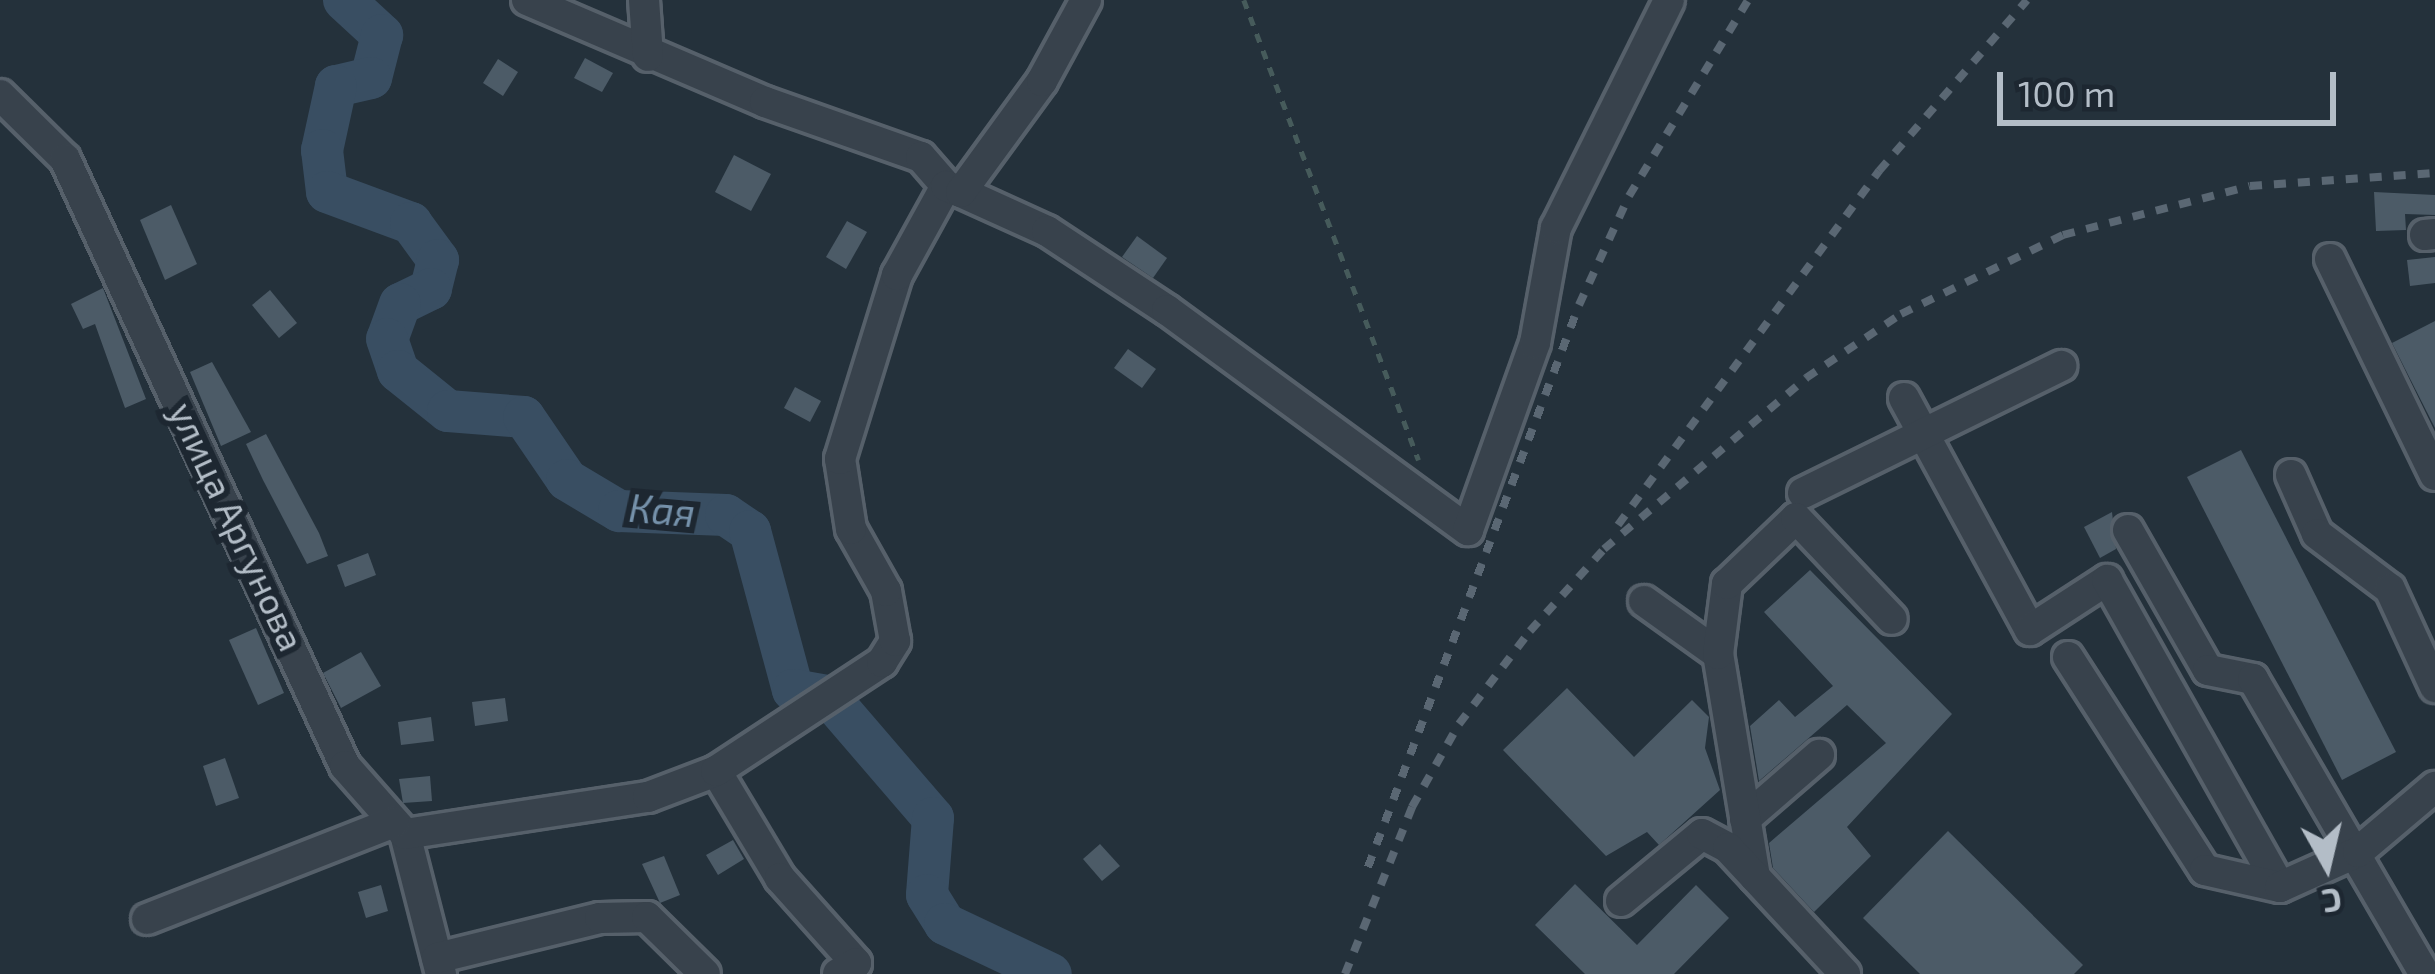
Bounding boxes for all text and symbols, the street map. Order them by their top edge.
scale bar [2003,48,2342,122]
text: 100 m [2018,71,2115,114]
street label: улица Аргунова [162,395,314,657]
water label: Кая [627,484,697,536]
north arrow [2267,806,2387,926]
text: С [2320,880,2344,923]

